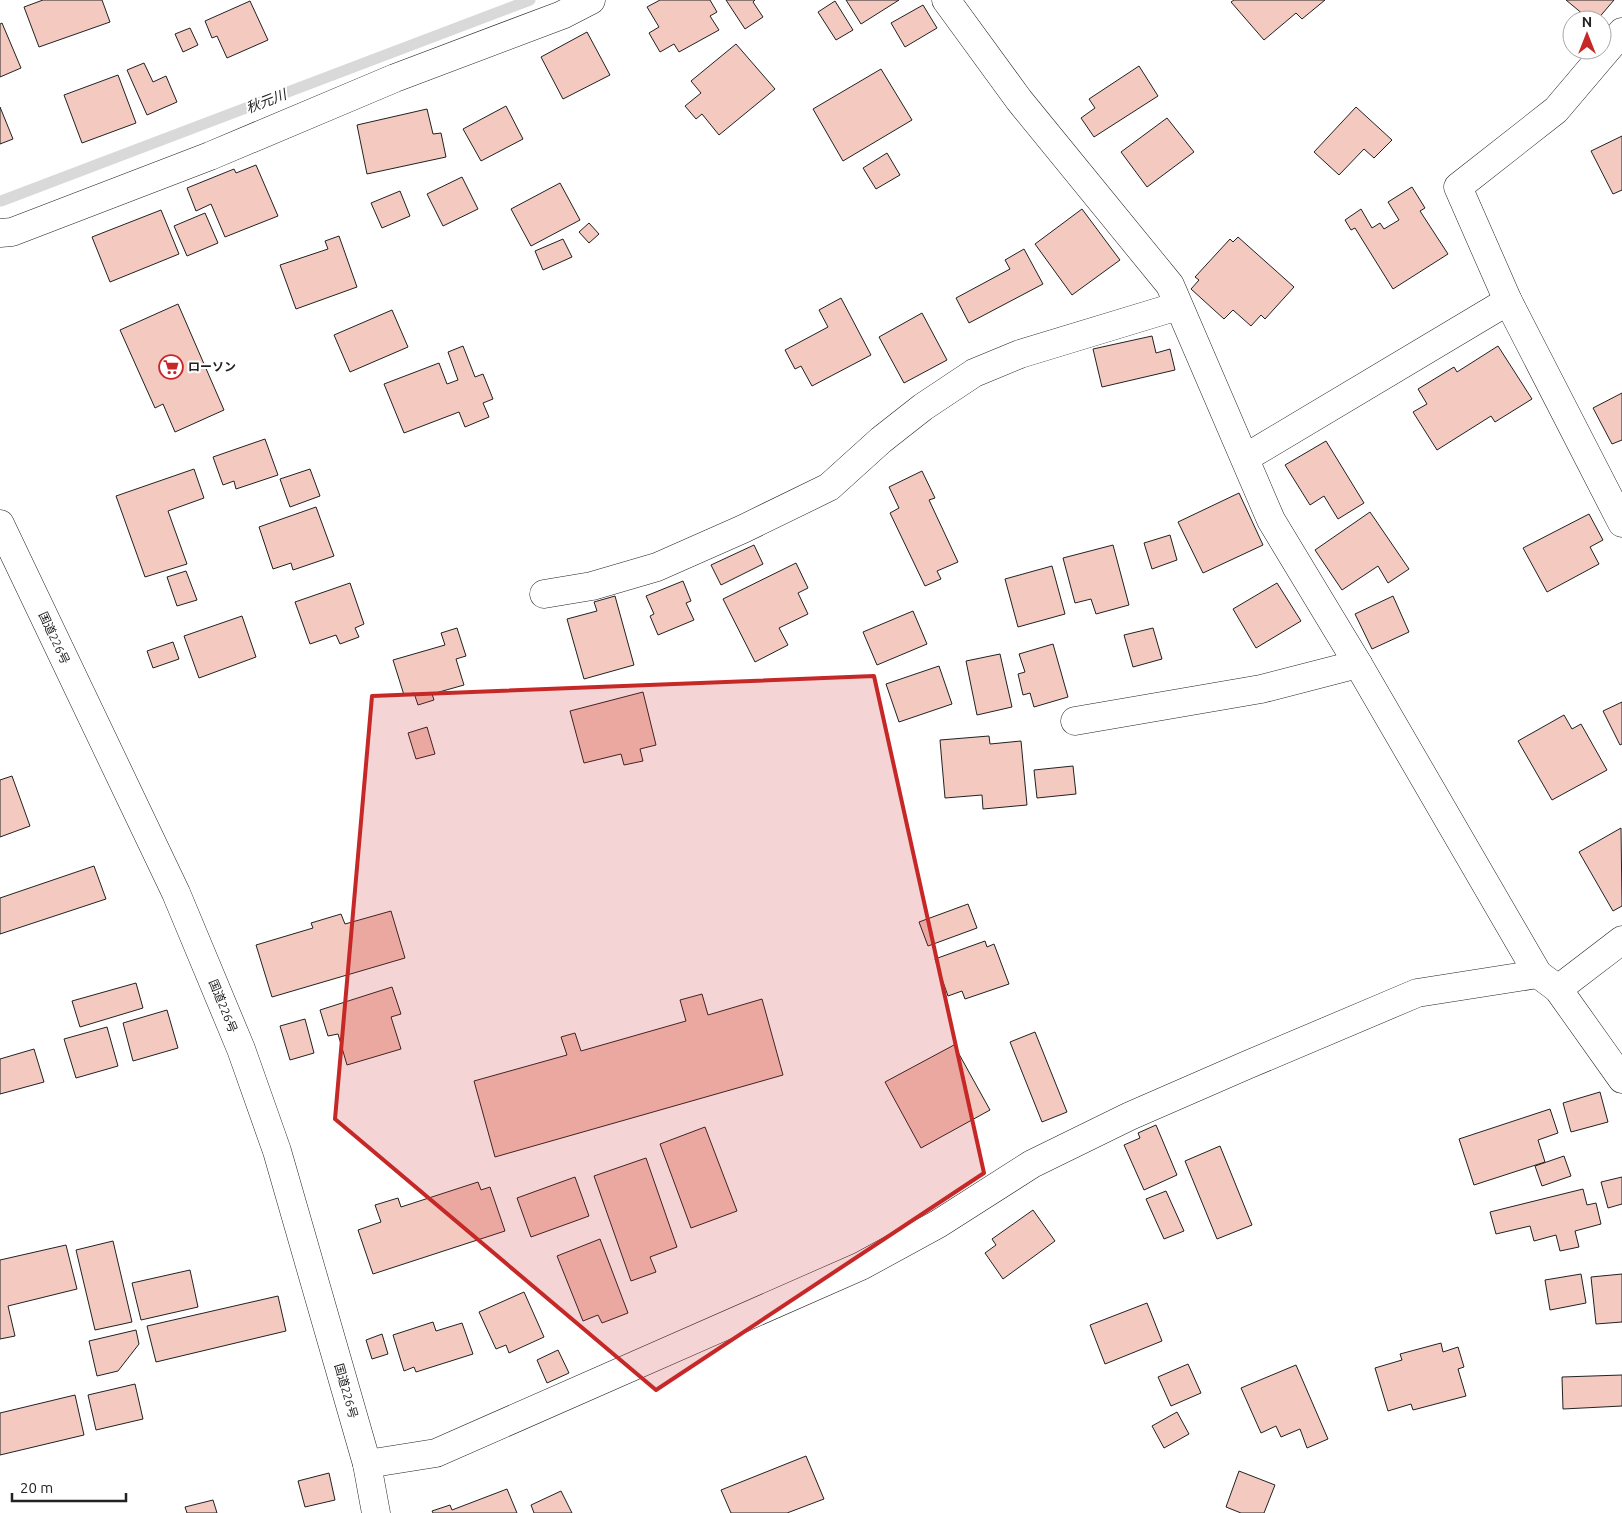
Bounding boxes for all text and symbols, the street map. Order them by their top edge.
north arrow [1562,10,1612,60]
text: N [1582,14,1592,30]
water label: 秋元川 [244,85,290,116]
supermarket icon: ローソン [158,354,184,380]
place label: ローソン [188,360,236,373]
street label: 国道226号 [37,610,72,666]
street label: 国道226号 [207,977,240,1034]
street label: 国道226号 [332,1362,360,1420]
scale bar [12,1470,126,1502]
text: 20 m [20,1479,53,1496]

